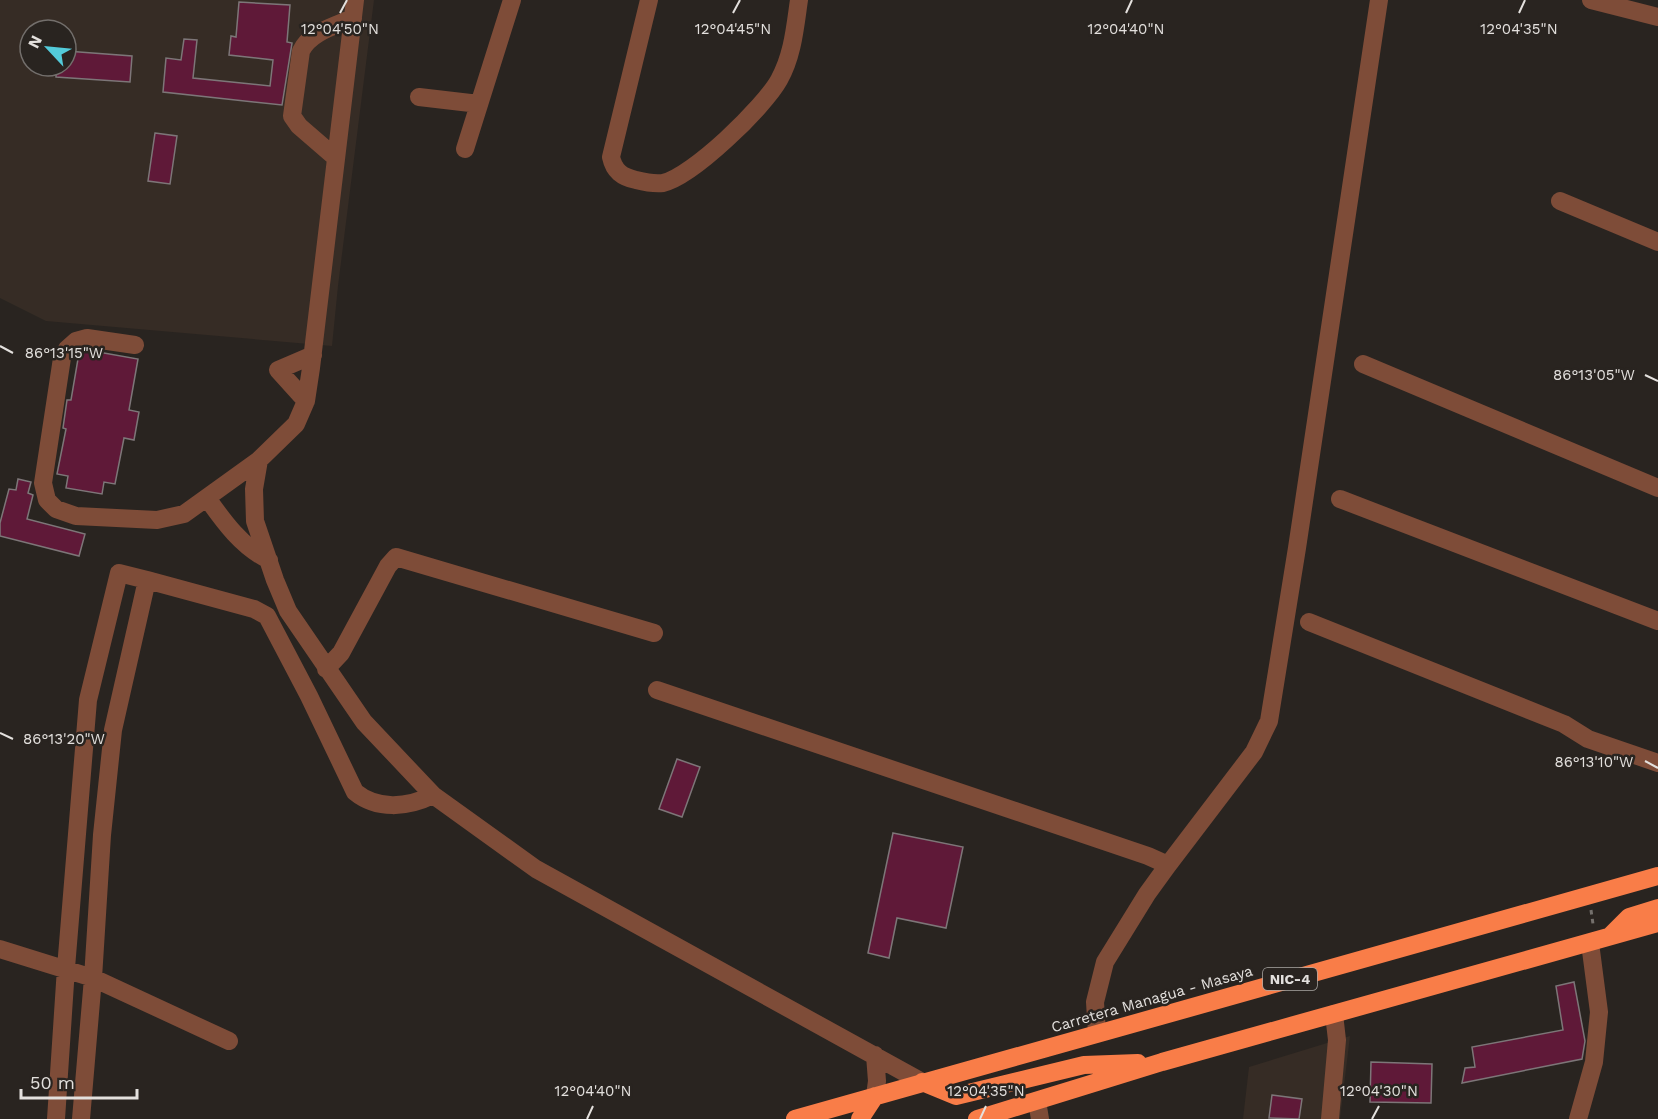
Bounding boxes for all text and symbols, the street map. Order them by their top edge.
north arrow [18,18,78,78]
text: 12°04'50"N [301,20,379,38]
text: 12°04'45"N [695,20,771,38]
text: 12°04'40"N [1088,20,1164,38]
text: 12°04'35"N [1480,20,1558,38]
text: N [24,32,46,51]
text: 86°13'15"W [25,344,103,362]
text: 86°13'05"W [1553,366,1635,384]
text: 86°13'20"W [23,730,105,748]
text: 86°13'10"W [1554,753,1634,771]
street label: Carretera Managua - Masaya [1049,961,1255,1036]
road number: NIC-4 [1263,968,1317,990]
scale bar [21,1062,136,1100]
text: 50 m [30,1072,75,1093]
text: 12°04'40"N [555,1082,631,1100]
text: 12°04'35"N [947,1082,1025,1100]
text: 12°04'30"N [1340,1082,1418,1100]

